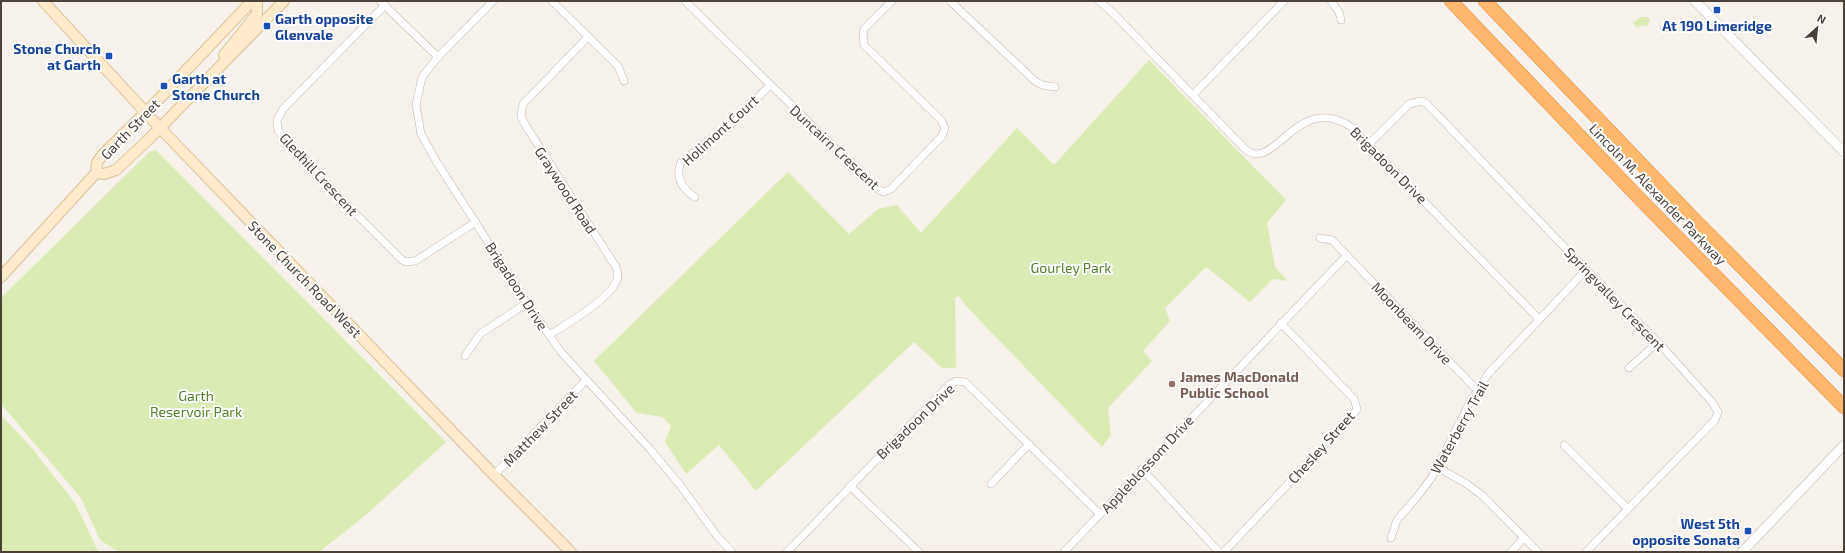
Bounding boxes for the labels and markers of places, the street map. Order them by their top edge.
marker: At 190 Limeridge [1712,5,1722,15]
place label: Garth opposite Glenvale [275,10,374,43]
place label: At 190 Limeridge [1662,17,1772,34]
marker: Garth opposite Glenvale [262,21,272,31]
place label: Stone Church at Garth [13,40,101,73]
marker: Stone Church at Garth [104,51,114,61]
place label: Garth at Stone Church [172,70,260,103]
marker: Garth at Stone Church [159,81,169,91]
place label: James MacDonald Public School [1180,368,1299,401]
marker: James MacDonald Public School [1167,379,1177,389]
place label: West 5th opposite Sonata [1632,515,1740,548]
marker: West 5th opposite Sonata [1743,526,1753,536]

